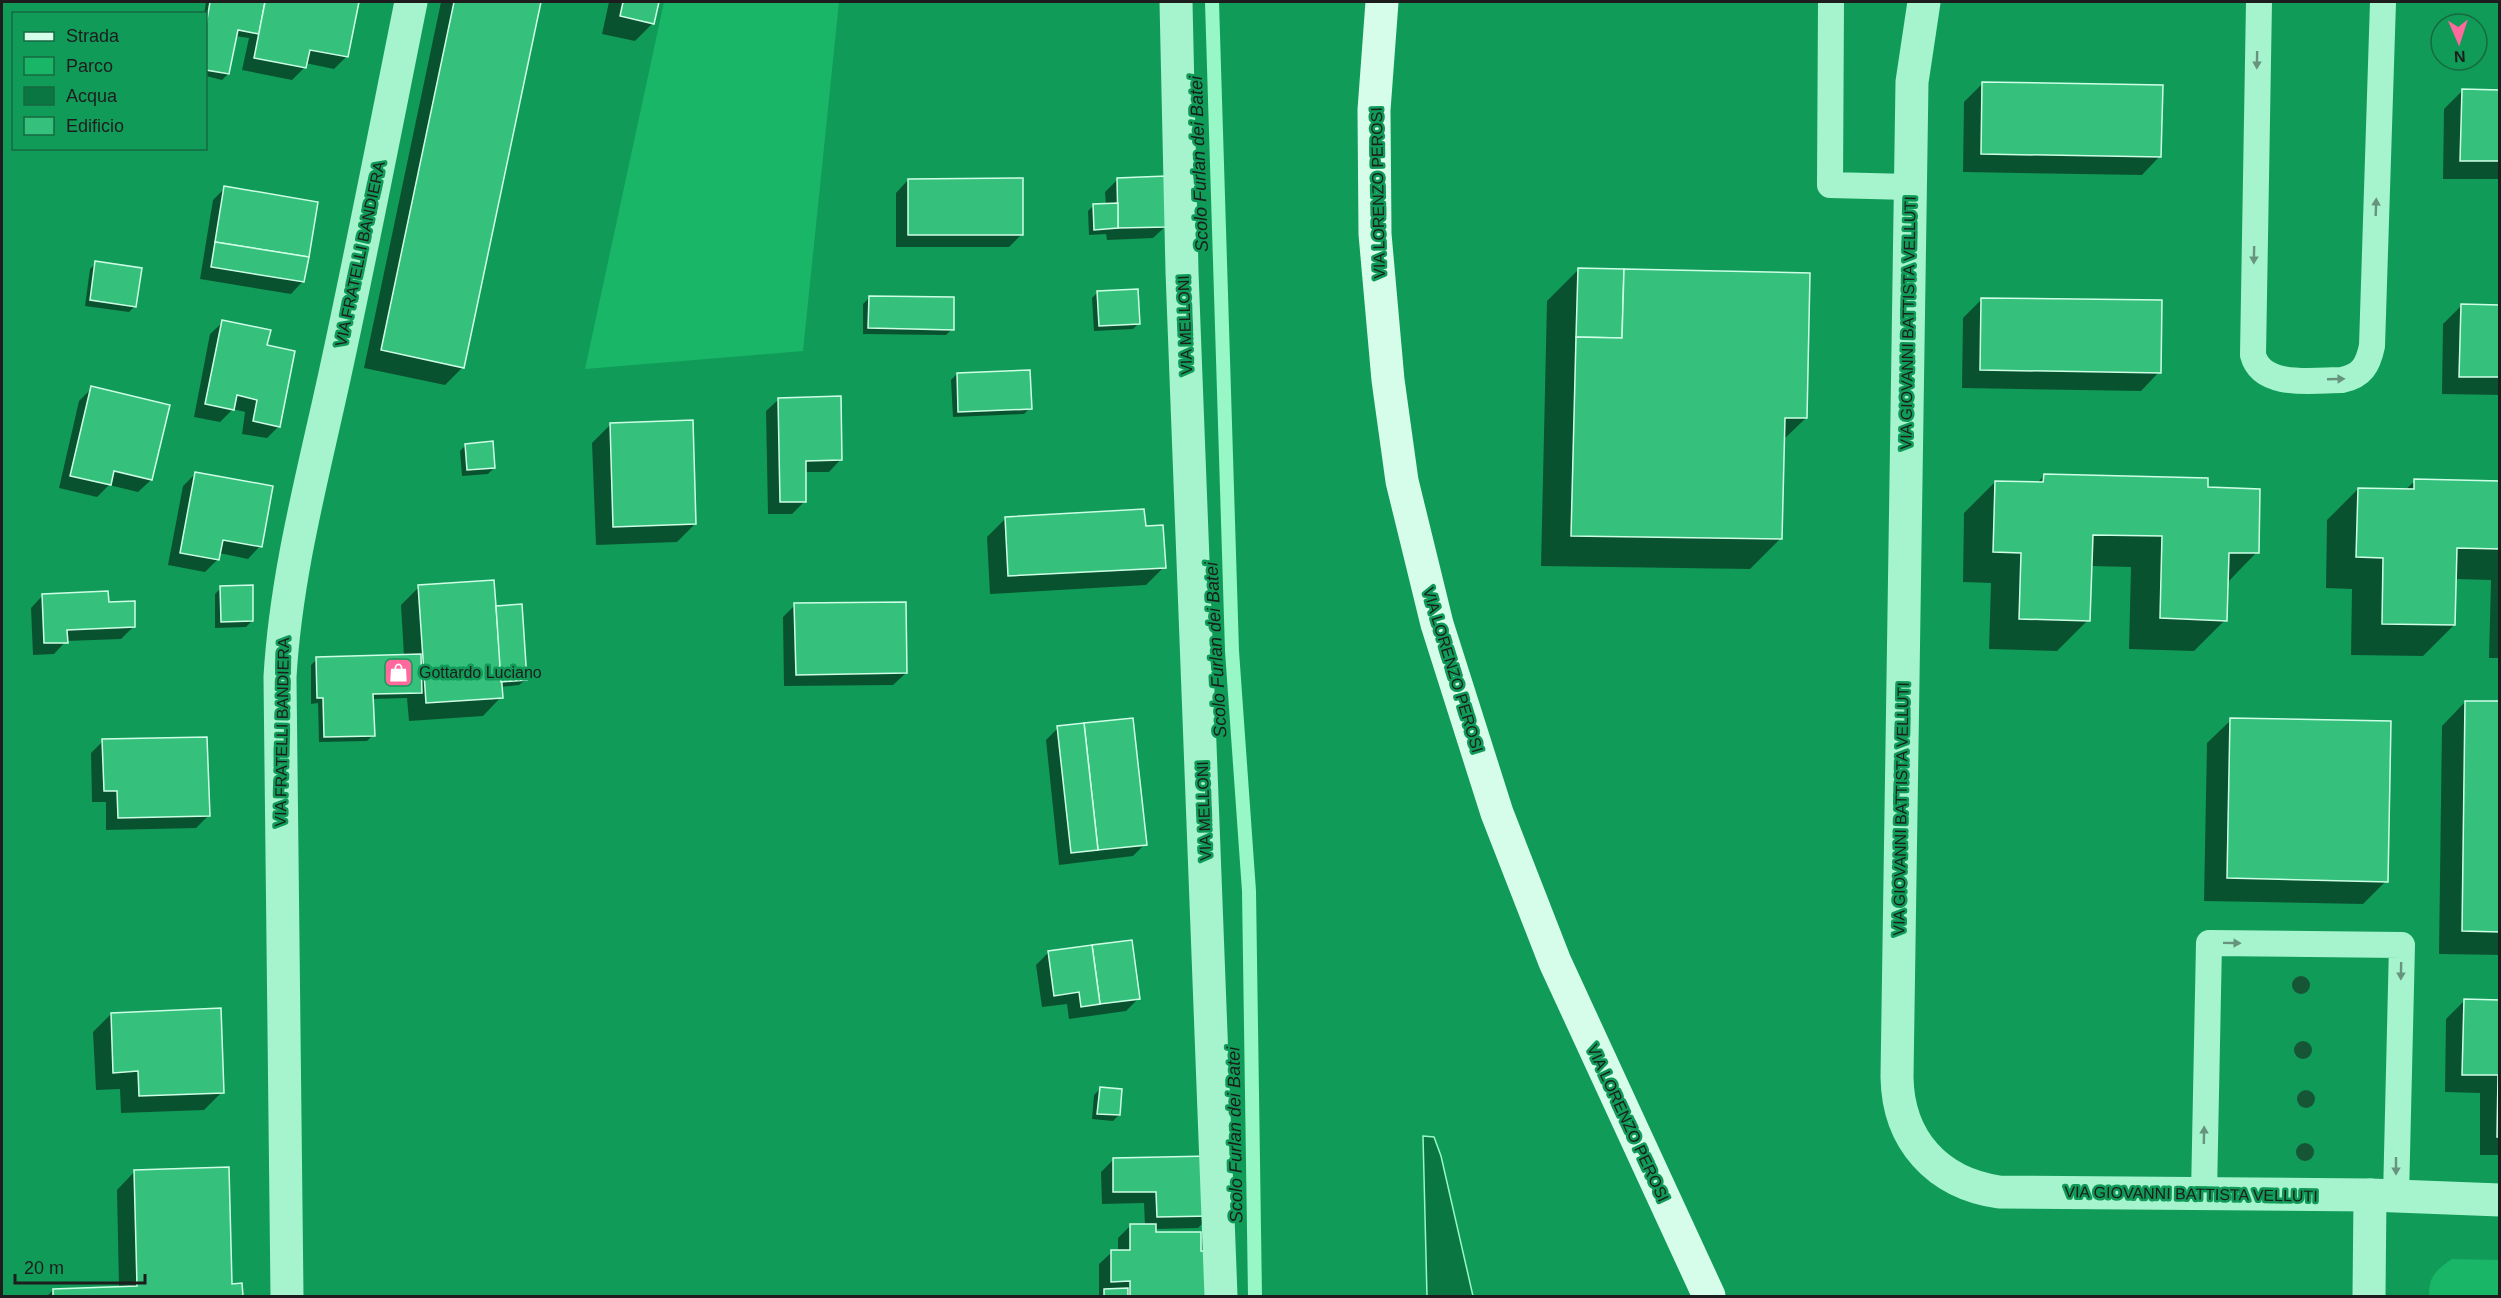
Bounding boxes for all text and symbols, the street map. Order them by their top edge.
legend [12,12,207,150]
north arrow [2429,12,2489,72]
text: Strada [66,26,120,46]
text: N [2454,48,2466,65]
one-way arrow [2253,50,2262,69]
text: Parco [66,56,113,76]
water label: Scolo Furlan dei Batei [1186,75,1212,252]
text: Acqua [66,86,118,106]
street label: VIA LORENZO PEROSI [1368,107,1388,279]
text: Edificio [66,116,124,136]
street label: VIA FRATELLI BANDIERA [332,159,388,348]
street label: VIA GIOVANNI BATTISTA VELLUTI [1897,196,1919,450]
one-way arrow [2371,198,2381,217]
one-way arrow [2249,245,2259,264]
street label: VIA MELLONI [1175,275,1195,375]
one-way arrow [2326,375,2345,384]
water label: Scolo Furlan dei Batei [1201,561,1231,738]
street label: VIA LORENZO PEROSI [1420,585,1486,755]
street label: VIA FRATELLI BANDIERA [272,637,292,827]
shop icon: Gottardo Luciano [382,656,414,688]
place label: Gottardo Luciano [419,664,542,681]
street label: VIA GIOVANNI BATTISTA VELLUTI [1890,682,1912,936]
street label: VIA MELLONI [1194,761,1214,861]
one-way arrow [2223,939,2242,948]
one-way arrow [2396,962,2406,981]
street label: VIA LORENZO PEROSI [1584,1042,1672,1204]
water label: Scolo Furlan dei Batei [1223,1046,1247,1223]
one-way arrow [2199,1126,2209,1145]
one-way arrow [2392,1157,2401,1176]
street label: VIA GIOVANNI BATTISTA VELLUTI [2064,1183,2318,1205]
scale bar [15,1247,146,1285]
text: 20 m [24,1258,64,1278]

